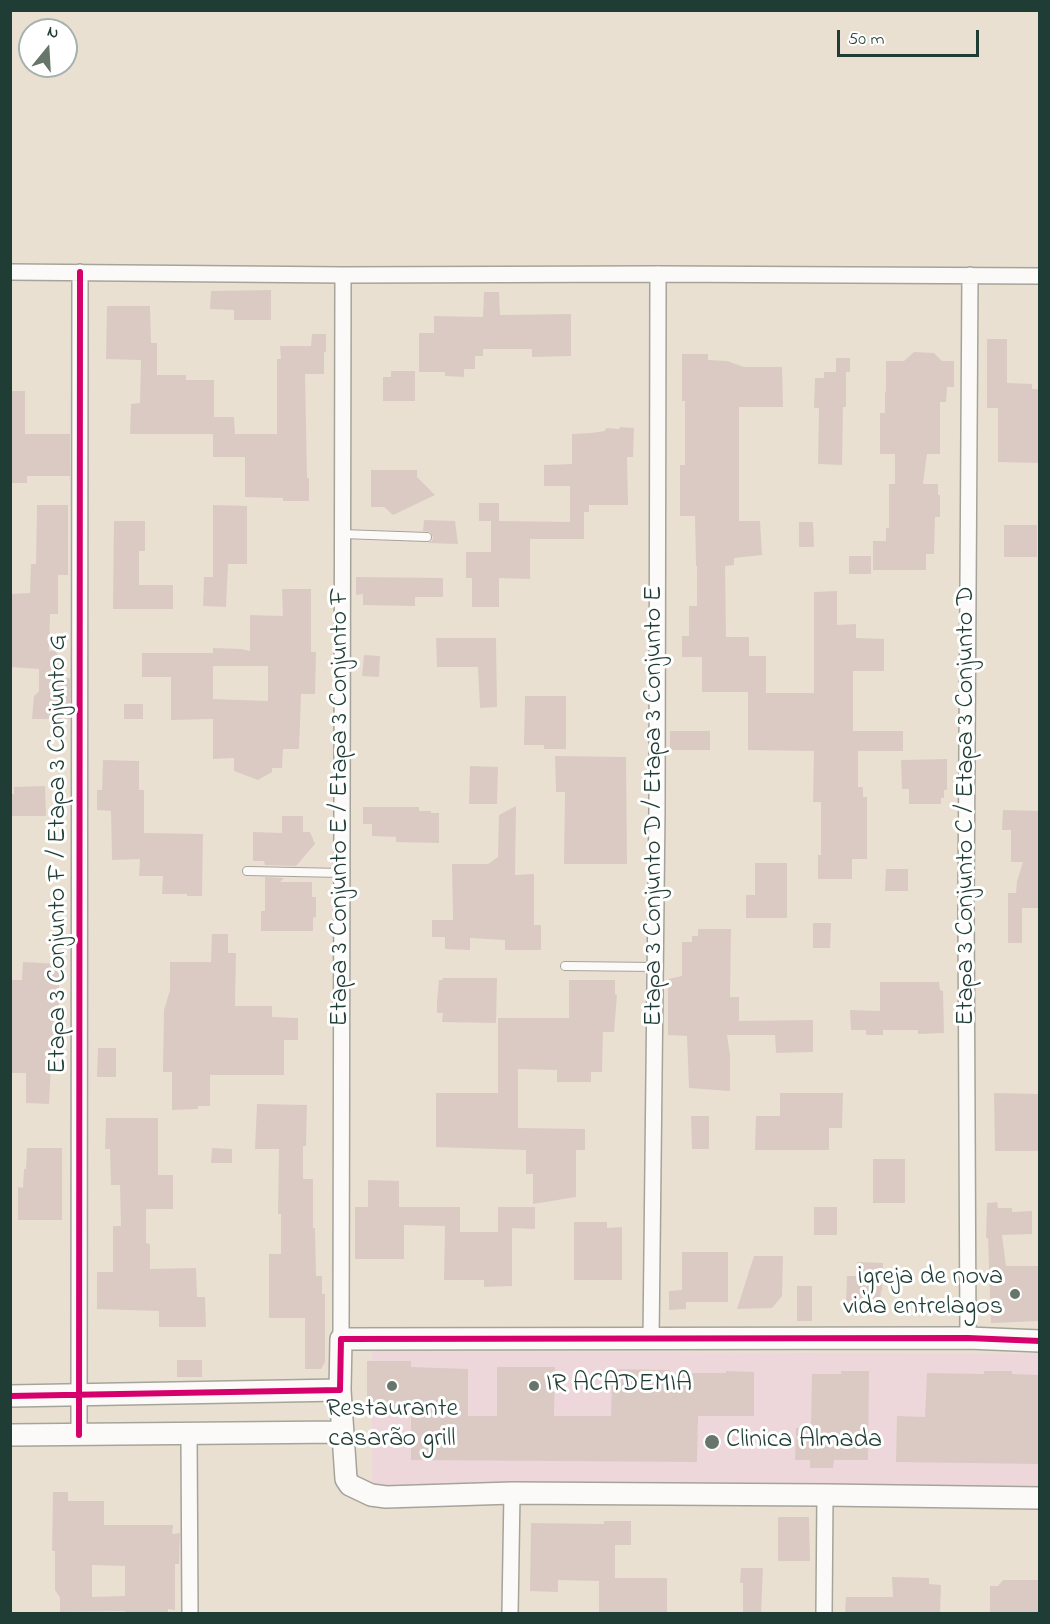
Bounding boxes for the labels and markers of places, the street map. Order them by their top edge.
place label: igreja de nova vida entrelagos [843,1263,1003,1324]
marker: igreja de nova vida entrelagos [1008,1287,1022,1301]
place label: IR ACADEMIA [546,1370,692,1402]
marker: Restaurante casarão grill [385,1379,399,1393]
marker: IR ACADEMIA [527,1379,541,1393]
place label: Restaurante casarão grill [326,1395,458,1456]
place label: Clinica Almada [726,1426,882,1458]
marker: Clinica Almada [703,1433,721,1451]

